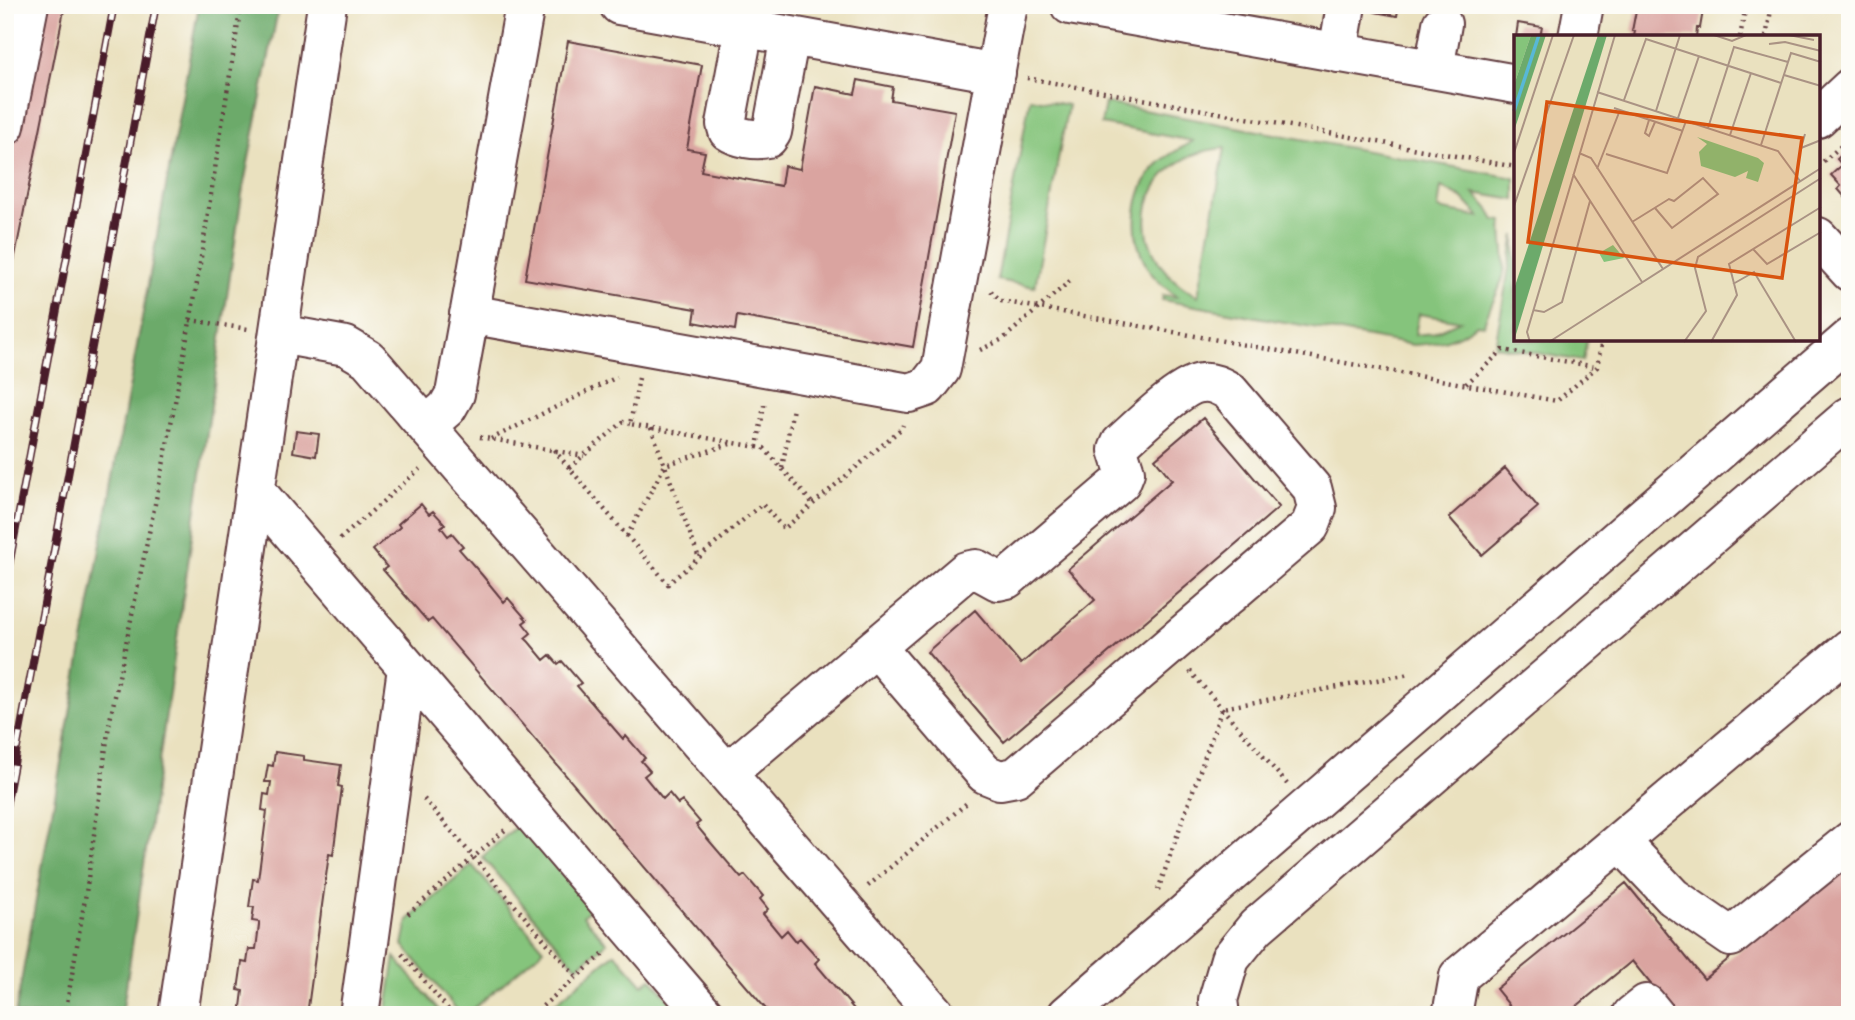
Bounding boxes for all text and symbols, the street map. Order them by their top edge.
inset map [1514,35,1820,341]

